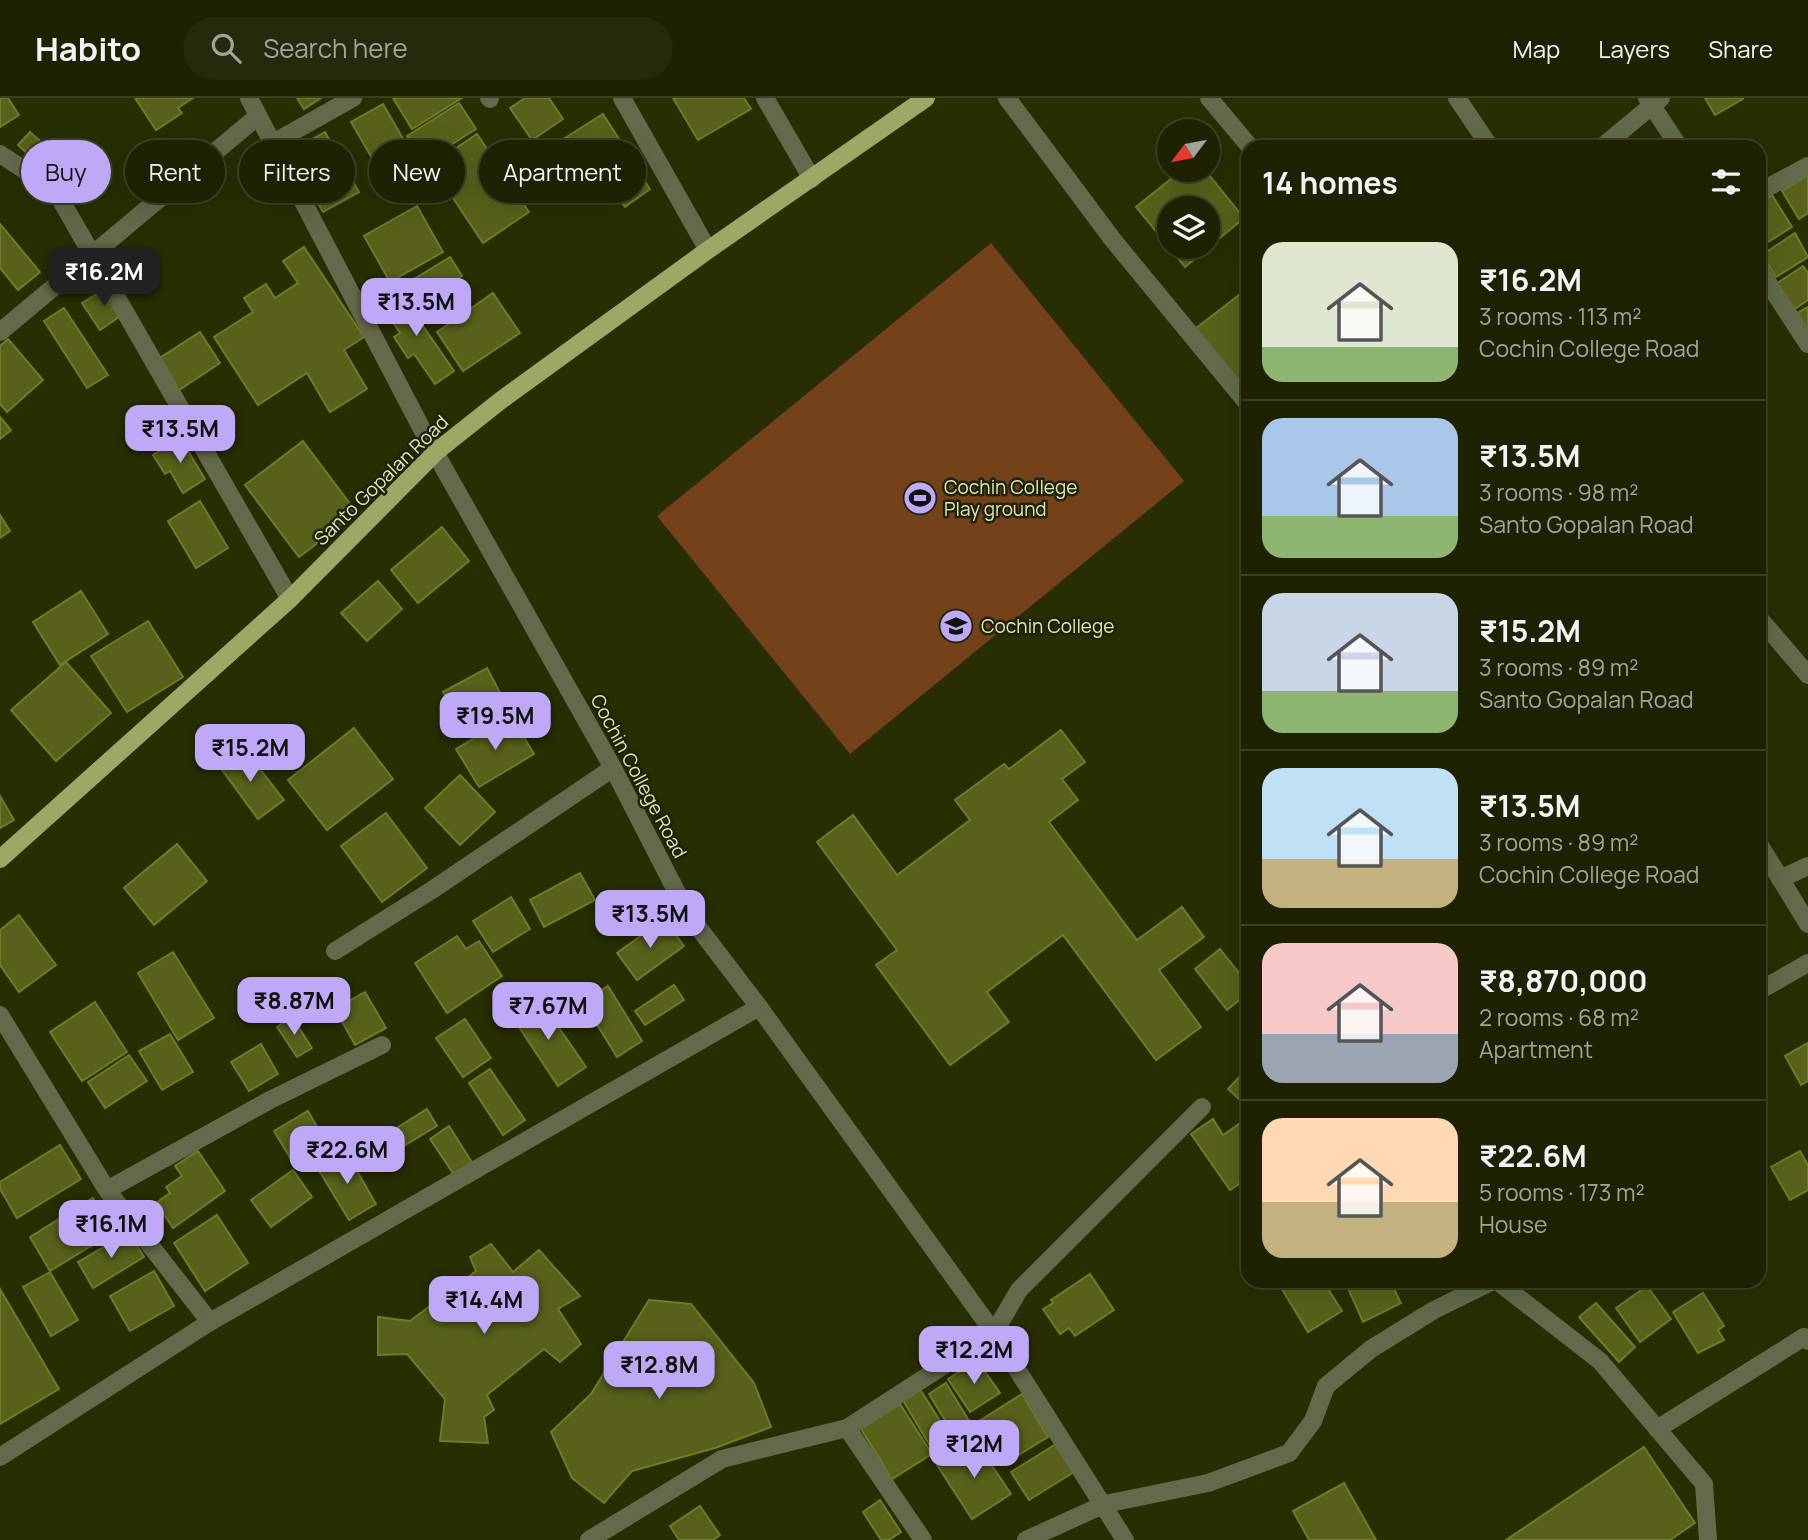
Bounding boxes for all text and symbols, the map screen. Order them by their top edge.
search box [183,17,673,80]
text: Habito [35,26,141,71]
icon: search [207,29,245,67]
text: Search here [263,30,408,66]
text: Map [1513,32,1560,65]
text: Layers [1598,32,1670,65]
text: Share [1708,32,1773,65]
north arrow [1157,119,1220,182]
map controls [1157,119,1220,259]
chip: Buy [21,140,111,203]
chip: Rent [125,140,225,203]
chip: Filters [239,140,355,203]
chip: New [369,140,465,203]
chip: Apartment [479,140,646,203]
text: 14 homes [1262,162,1398,203]
icon: filters [1707,163,1745,201]
button: layers [1157,196,1220,259]
pin: ₹16.2M [47,248,161,308]
text: ₹16.2M [65,255,143,287]
text: ₹16.2M [1479,259,1582,300]
icon: home [1318,270,1402,354]
pin: ₹13.5M [359,278,473,338]
text: ₹13.5M [377,285,455,317]
text: 3 rooms · 113 m² [1479,300,1642,332]
text: Cochin College Road [1479,332,1700,364]
pin: ₹13.5M [123,406,237,465]
street label: Santo Gopalan Road [308,409,454,551]
text: ₹13.5M [141,412,219,444]
text: ₹13.5M [1479,435,1580,476]
icon: home [1318,446,1402,530]
place label: Cochin College Play ground [944,474,1077,522]
text: 3 rooms · 98 m² [1479,476,1639,508]
sports icon: Cochin College Play ground [901,479,939,517]
text: Santo Gopalan Road [1479,508,1694,540]
school or university icon: Cochin College [937,607,975,645]
text: ₹15.2M [1479,610,1581,651]
place label: Cochin College [981,613,1114,639]
icon: home [1318,621,1402,705]
text: 3 rooms · 89 m² [1479,651,1639,683]
text: Santo Gopalan Road [1479,683,1694,715]
street label: Cochin College Road [585,689,693,863]
pin: ₹19.5M [438,692,552,752]
text: ₹19.5M [456,699,534,731]
pin: ₹15.2M [193,724,307,784]
text: ₹15.2M [211,731,289,763]
text: ₹13.5M [1479,785,1580,826]
icon: home [1318,796,1402,880]
text: 3 rooms · 89 m² [1479,826,1639,858]
text: Cochin College Road [1479,858,1700,890]
pin: ₹13.5M [593,890,707,950]
text: ₹13.5M [611,897,689,929]
text: ₹8,870,000 [1479,960,1647,1001]
icon: home [1318,971,1402,1055]
pin: ₹8.87M [237,978,351,1037]
pin: ₹7.67M [491,982,605,1042]
text: ₹8.87M [253,984,335,1016]
text: ₹7.67M [508,989,588,1021]
text: 2 rooms · 68 m² [1479,1001,1639,1033]
text: Apartment [1479,1033,1593,1065]
pin: ₹22.6M [290,1126,404,1186]
text: ₹22.6M [306,1133,388,1165]
text: ₹22.6M [1479,1135,1587,1176]
icon: home [1318,1146,1402,1230]
text: 5 rooms · 173 m² [1479,1176,1645,1208]
pin: ₹16.1M [54,1200,168,1260]
text: ₹16.1M [75,1207,147,1239]
text: House [1479,1208,1548,1240]
pin: ₹14.4M [427,1276,541,1336]
text: ₹14.4M [445,1283,523,1315]
pin: ₹12.2M [917,1326,1031,1386]
text: ₹12.2M [935,1333,1013,1365]
pin: ₹12.8M [602,1342,716,1401]
text: ₹12.8M [620,1348,698,1380]
pin: ₹12M [933,1420,1015,1480]
text: ₹12M [945,1427,1003,1459]

